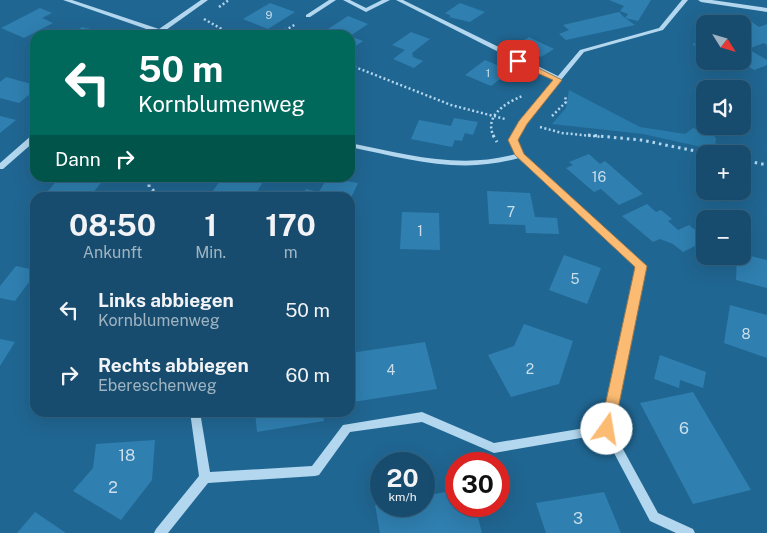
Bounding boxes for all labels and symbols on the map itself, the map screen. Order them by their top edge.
house number: 9 [266,9,273,21]
north arrow [696,15,751,70]
pin [497,40,539,82]
house number: 1 [486,67,490,79]
house number: 16 [592,169,606,185]
house number: 7 [507,204,515,220]
house number: 1 [417,223,423,239]
house number: 5 [571,271,580,287]
house number: 8 [741,326,751,342]
house number: 2 [526,361,534,377]
house number: 4 [387,362,396,378]
position arrow [580,402,632,454]
house number: 6 [679,419,689,438]
house number: 18 [119,446,135,465]
speed limit sign: 30 [445,452,510,517]
house number: 2 [108,478,118,497]
house number: 3 [573,509,583,528]

